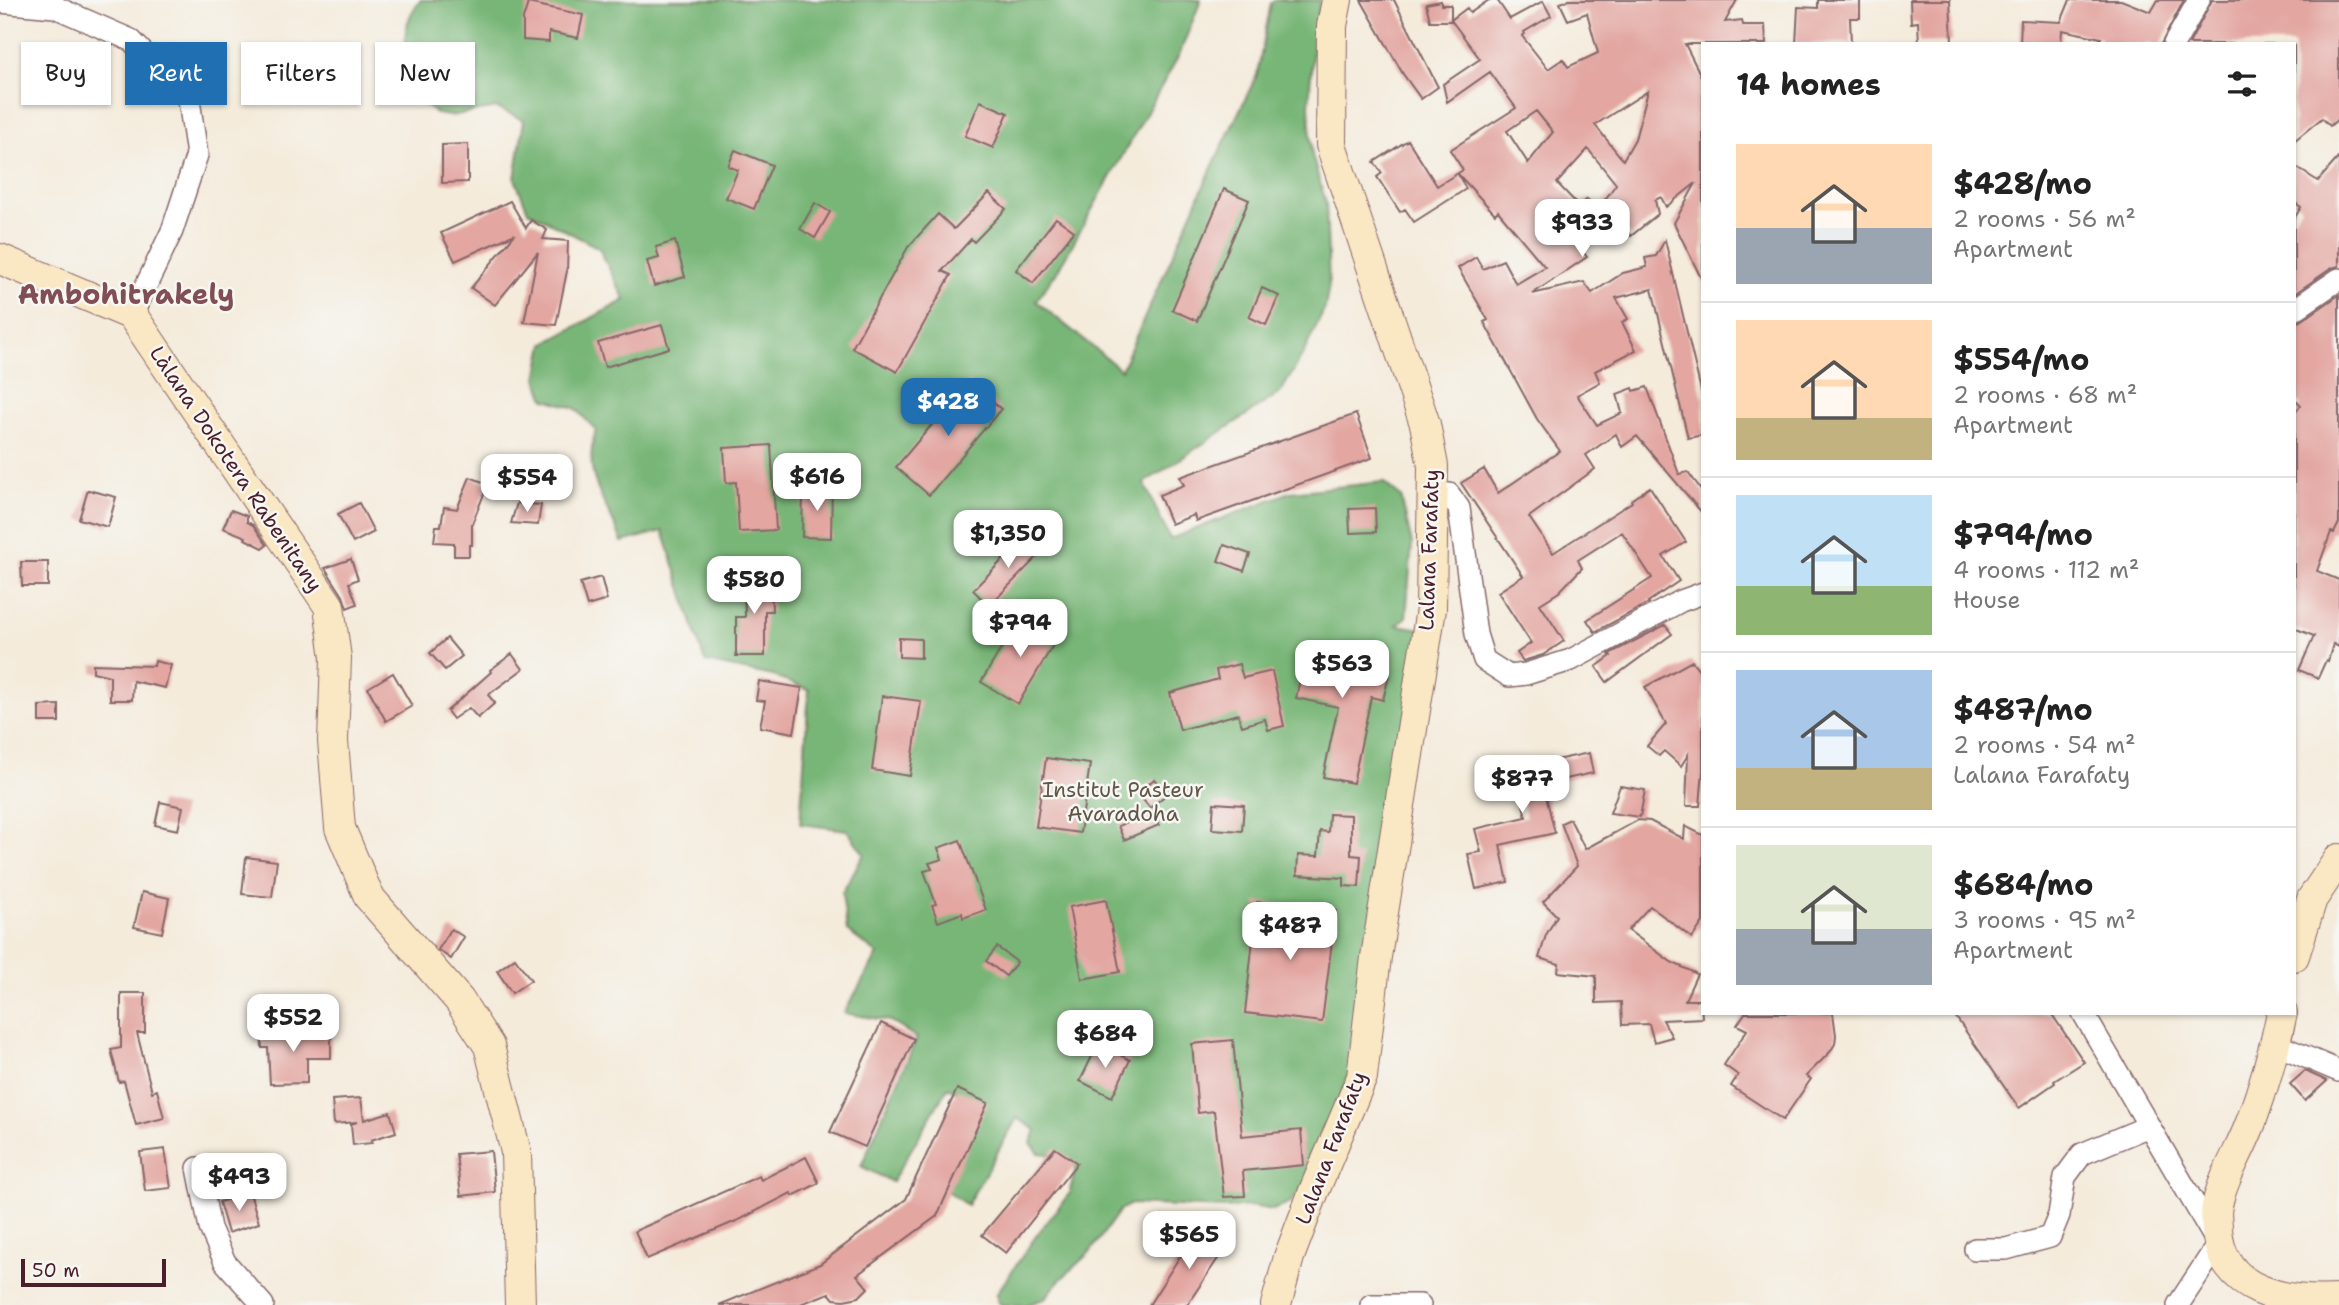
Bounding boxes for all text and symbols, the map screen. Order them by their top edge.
chip: Buy [21,42,111,105]
chip: Rent [125,42,227,105]
chip: Filters [241,42,361,105]
chip: New [375,42,475,105]
text: 14 homes [1736,64,1881,105]
icon: filters [2223,65,2261,103]
text: $428/mo [1953,163,2092,204]
icon: home [1792,172,1876,256]
pin: $933 [1541,200,1623,259]
text: 2 rooms · 56 m² [1953,204,2136,234]
text: $933 [1551,207,1613,237]
text: Apartment [1953,234,2073,264]
district label: Ambohitrakely [18,275,234,313]
text: $554/mo [1953,339,2089,380]
street label: Làlana Dokotera Rabenitany [143,341,329,597]
icon: home [1792,348,1876,432]
pin: $428 [907,378,989,438]
text: 2 rooms · 68 m² [1953,380,2137,410]
text: $428 [917,386,979,416]
text: Apartment [1953,410,2073,440]
pin: $554 [486,454,568,514]
pin: $616 [776,454,858,513]
text: $616 [789,461,845,491]
text: $554 [497,462,557,492]
street label: Lalana Farafaty [1412,469,1446,631]
pin: $1,350 [951,510,1065,570]
text: $794/mo [1953,514,2093,555]
text: $1,350 [970,518,1046,548]
icon: home [1792,523,1876,607]
text: 4 rooms · 112 m² [1953,555,2139,585]
pin: $580 [713,556,795,616]
text: $580 [723,564,785,594]
text: House [1953,585,2021,615]
pin: $794 [979,600,1061,659]
text: $794 [988,607,1052,637]
pin: $563 [1301,640,1383,700]
text: $563 [1311,648,1373,678]
text: $487/mo [1953,689,2093,730]
icon: home [1792,698,1876,782]
text: 2 rooms · 54 m² [1953,730,2136,760]
pin: $877 [1481,756,1563,815]
text: Lalana Farafaty [1953,760,2130,790]
text: $877 [1490,763,1554,793]
park label: Institut Pasteur Avaradoha [1042,776,1204,828]
text: $684/mo [1953,864,2094,905]
icon: home [1792,873,1876,957]
pin: $487 [1249,902,1331,962]
text: 3 rooms · 95 m² [1953,905,2136,935]
text: $487 [1258,910,1322,940]
text: Apartment [1953,935,2073,965]
pin: $552 [252,995,334,1054]
text: $552 [263,1002,323,1032]
pin: $684 [1064,1010,1146,1070]
text: $684 [1073,1018,1137,1048]
street label: Lalana Farafaty [1289,1067,1373,1229]
pin: $493 [198,1154,280,1213]
text: $493 [207,1161,271,1191]
pin: $565 [1148,1212,1230,1271]
text: $565 [1159,1219,1219,1249]
scale bar [21,1256,166,1288]
text: 50 m [32,1258,80,1283]

